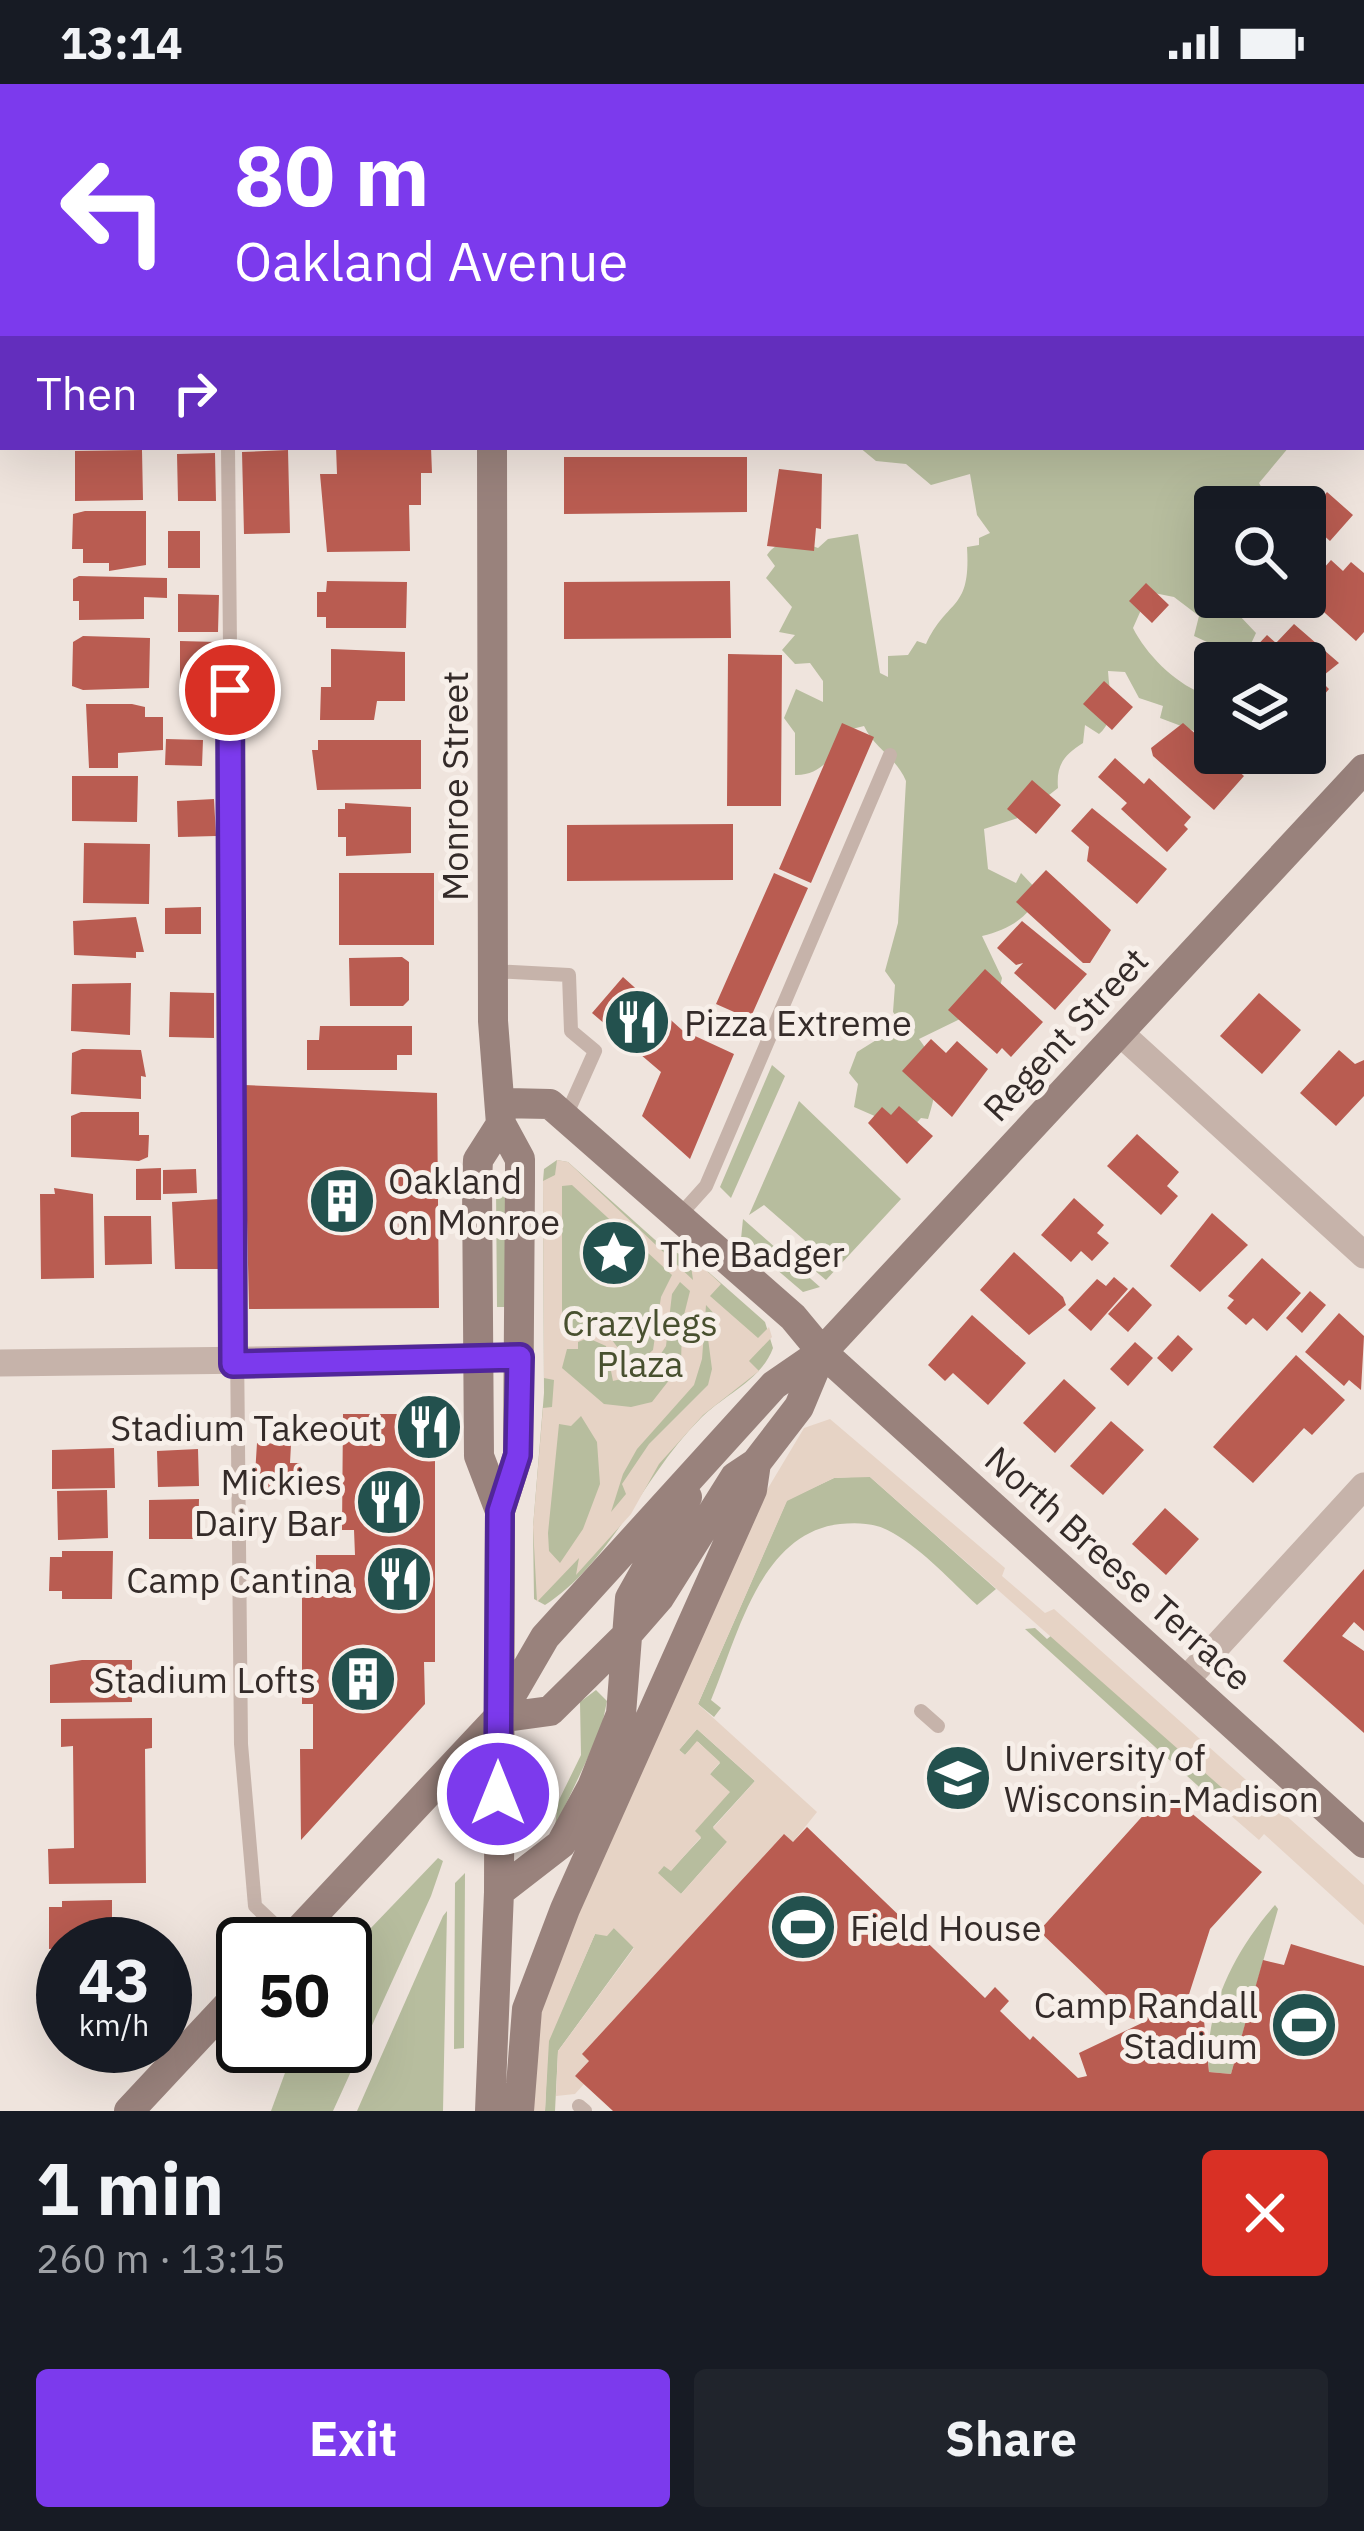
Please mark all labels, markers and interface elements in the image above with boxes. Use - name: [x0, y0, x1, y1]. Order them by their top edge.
- text: 13:14: [60, 13, 183, 71]
- text: 80 m: [234, 120, 430, 229]
- icon: left: [36, 132, 192, 288]
- text: Oakland Avenue: [234, 226, 628, 296]
- icon: right: [162, 360, 228, 426]
- text: Then: [36, 364, 138, 422]
- map controls: [1194, 486, 1326, 774]
- button: search: [1194, 486, 1326, 618]
- pin: [179, 639, 281, 741]
- button: layers: [1194, 642, 1326, 774]
- icon: arrive: [197, 657, 263, 723]
- street label: Monroe Street: [431, 671, 478, 901]
- street label: Regent Street: [972, 937, 1158, 1131]
- restaurant icon: Pizza Extreme: [602, 987, 672, 1057]
- place label: Pizza Extreme: [684, 999, 912, 1046]
- place label: Oakland on Monroe: [388, 1157, 560, 1245]
- building icon: Oakland on Monroe: [307, 1166, 377, 1236]
- place icon: The Badger: [579, 1218, 649, 1288]
- place label: The Badger: [660, 1230, 845, 1277]
- park label: Crazylegs Plaza: [562, 1299, 718, 1387]
- restaurant icon: Stadium Takeout: [394, 1392, 464, 1462]
- place label: Stadium Takeout: [110, 1404, 382, 1451]
- street label: North Breese Terrace: [976, 1436, 1262, 1700]
- place label: Mickies Dairy Bar: [194, 1458, 342, 1546]
- restaurant icon: Mickies Dairy Bar: [354, 1467, 424, 1537]
- restaurant icon: Camp Cantina: [364, 1544, 434, 1614]
- place label: Camp Cantina: [126, 1556, 352, 1603]
- building icon: Stadium Lofts: [328, 1644, 398, 1714]
- place label: Stadium Lofts: [94, 1656, 316, 1703]
- position arrow: [435, 1731, 561, 1857]
- place label: University of Wisconsin-Madison: [1004, 1734, 1319, 1822]
- school or university icon: University of Wisconsin-Madison: [923, 1743, 993, 1813]
- sports icon: Field House: [768, 1892, 838, 1962]
- place label: Field House: [850, 1904, 1041, 1951]
- speed limit sign: 50: [216, 1917, 372, 2073]
- text: 43: [78, 1940, 150, 2019]
- place label: Camp Randall Stadium: [1034, 1981, 1258, 2069]
- sports icon: Camp Randall Stadium: [1269, 1990, 1339, 2060]
- text: km/h: [79, 2005, 149, 2044]
- text: 1 min: [36, 2141, 224, 2235]
- button: close: [1202, 2150, 1328, 2276]
- text: 260 m · 13:15: [36, 2233, 286, 2284]
- button: Exit: [36, 2369, 670, 2507]
- button: Share: [694, 2369, 1328, 2507]

